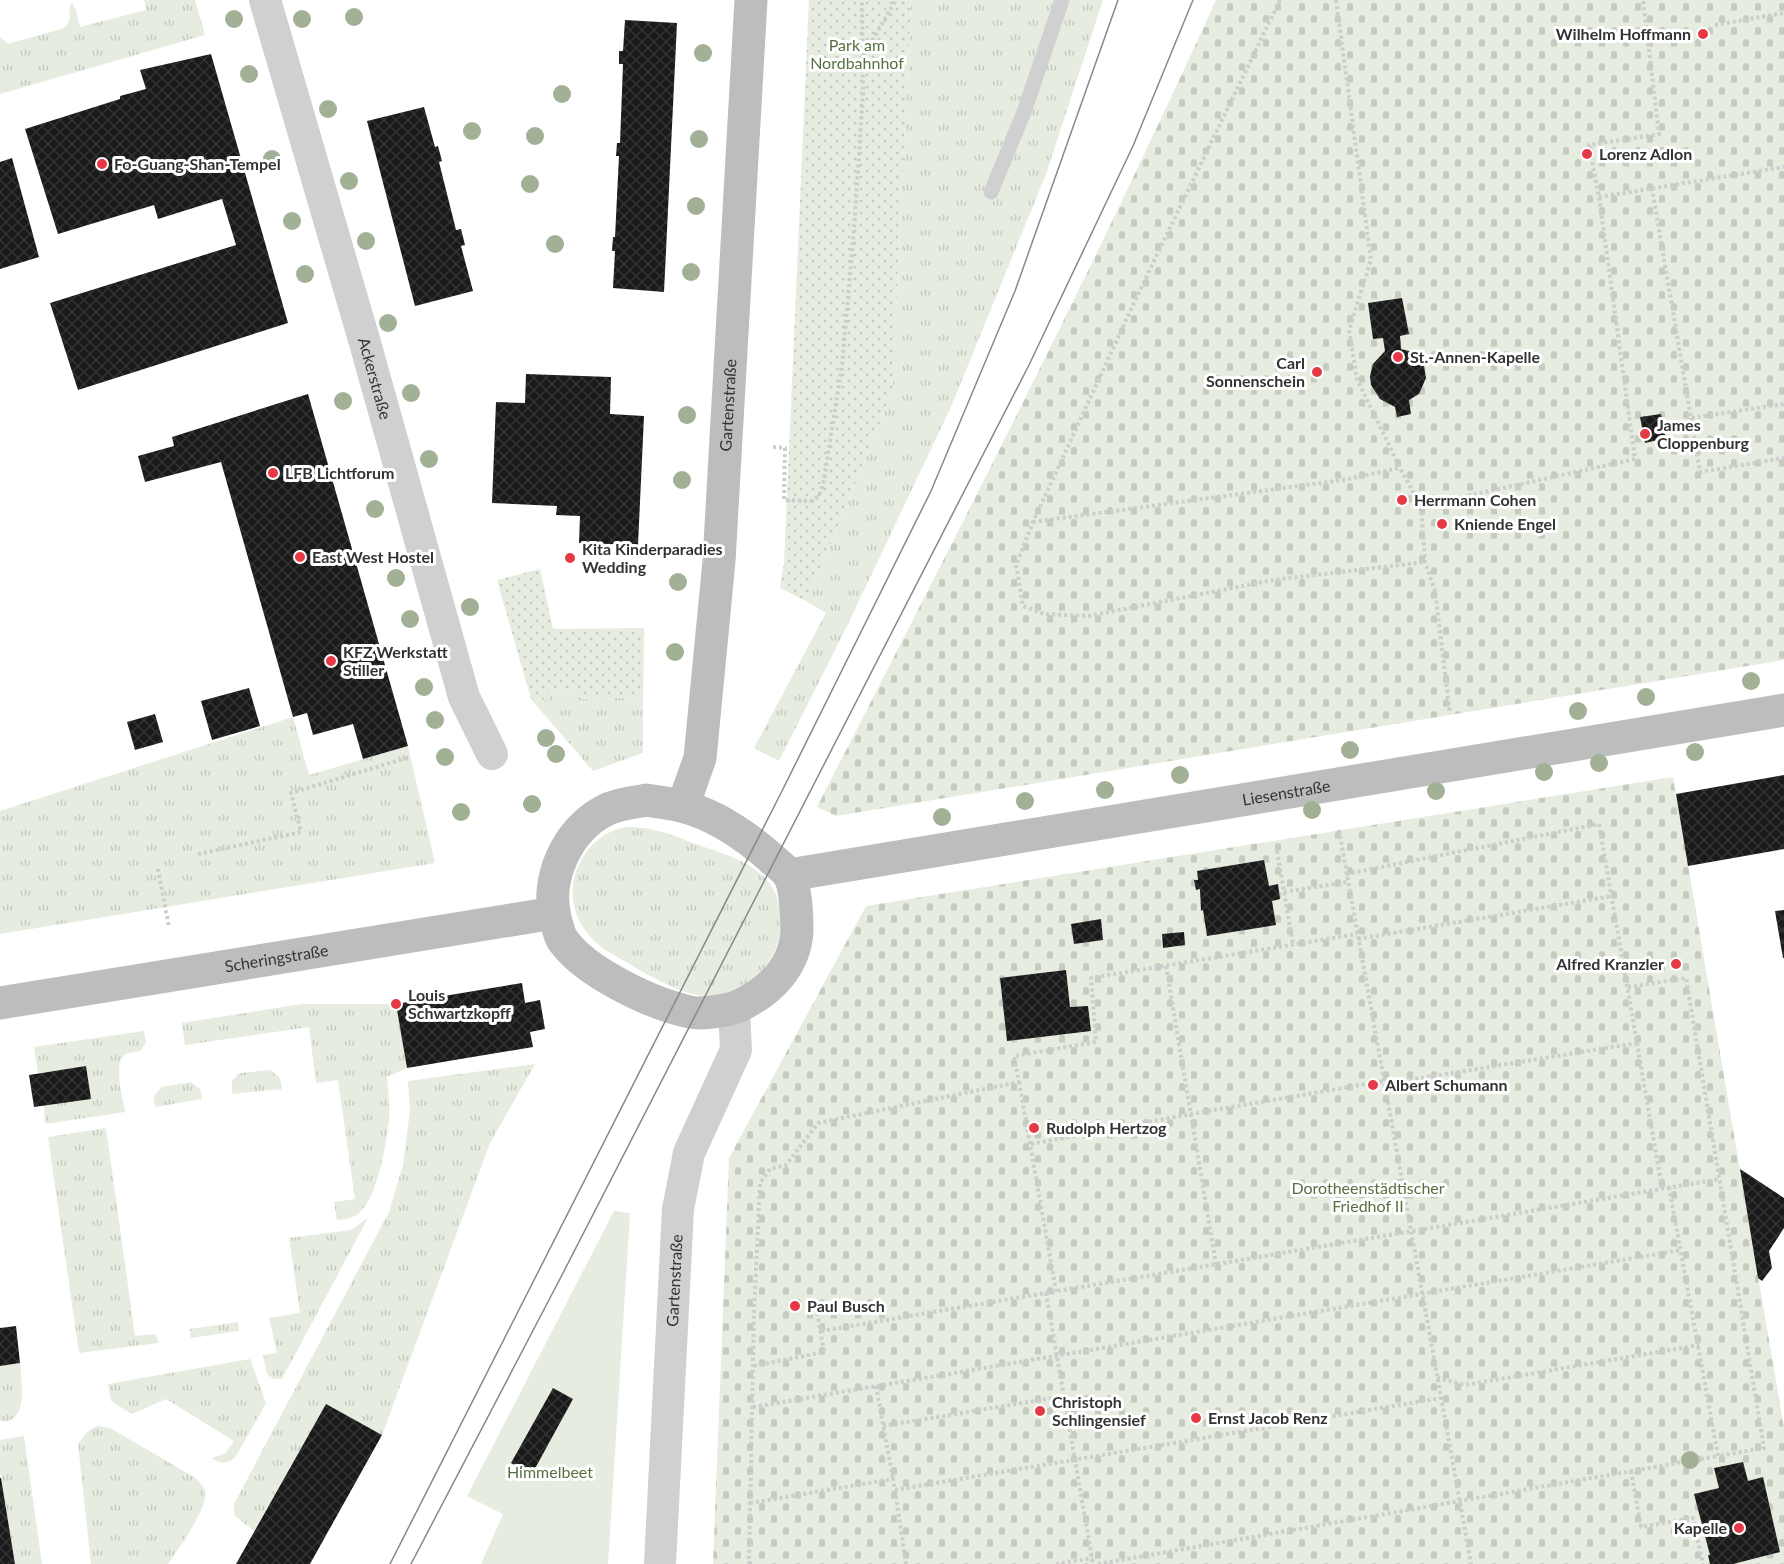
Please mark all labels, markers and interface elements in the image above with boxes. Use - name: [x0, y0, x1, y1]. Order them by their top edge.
- place label: Wilhelm Hoffmann: [1556, 24, 1691, 43]
- marker: Wilhelm Hoffmann: [1696, 27, 1710, 41]
- park label: Park am Nordbahnhof: [810, 35, 904, 72]
- place label: Lorenz Adlon: [1599, 144, 1692, 163]
- marker: Lorenz Adlon: [1580, 147, 1594, 161]
- place label: Fo-Guang-Shan-Tempel: [114, 154, 281, 173]
- marker: Fo-Guang-Shan-Tempel: [95, 157, 109, 171]
- street label: Ackerstraße: [355, 335, 396, 421]
- place label: St.-Annen-Kapelle: [1410, 347, 1540, 366]
- marker: St.-Annen-Kapelle: [1391, 350, 1405, 364]
- place label: Carl Sonnenschein: [1206, 353, 1305, 390]
- street label: Gartenstraße: [715, 358, 740, 452]
- marker: Carl Sonnenschein: [1310, 365, 1324, 379]
- place label: James Cloppenburg: [1657, 415, 1749, 452]
- marker: James Cloppenburg: [1638, 427, 1652, 441]
- place label: LFB Lichtforum: [285, 463, 394, 482]
- marker: LFB Lichtforum: [266, 466, 280, 480]
- place label: Herrmann Cohen: [1414, 490, 1536, 509]
- marker: Herrmann Cohen: [1395, 493, 1409, 507]
- place label: Kniende Engel: [1454, 514, 1556, 533]
- marker: Kniende Engel: [1435, 517, 1449, 531]
- place label: Kita Kinderparadies Wedding: [582, 539, 723, 576]
- place label: East West Hostel: [312, 547, 434, 566]
- marker: East West Hostel: [293, 550, 307, 564]
- marker: Kita Kinderparadies Wedding: [563, 551, 577, 565]
- place label: KFZ Werkstatt Stiller: [343, 642, 448, 679]
- marker: KFZ Werkstatt Stiller: [324, 654, 338, 668]
- street label: Liesenstraße: [1241, 775, 1332, 809]
- street label: Scheringstraße: [223, 940, 329, 975]
- place label: Alfred Kranzler: [1555, 954, 1664, 973]
- marker: Alfred Kranzler: [1669, 957, 1683, 971]
- place label: Louis Schwartzkopff: [408, 985, 511, 1022]
- marker: Louis Schwartzkopff: [389, 997, 403, 1011]
- place label: Albert Schumann: [1384, 1075, 1508, 1094]
- marker: Albert Schumann: [1366, 1078, 1380, 1092]
- place label: Rudolph Hertzog: [1046, 1118, 1167, 1137]
- marker: Rudolph Hertzog: [1027, 1121, 1041, 1135]
- park label: Dorotheenstädtischer Friedhof II: [1291, 1178, 1445, 1215]
- street label: Gartenstraße: [662, 1234, 686, 1327]
- place label: Paul Busch: [807, 1296, 885, 1315]
- marker: Paul Busch: [788, 1299, 802, 1313]
- place label: Christoph Schlingensief: [1052, 1392, 1146, 1429]
- marker: Christoph Schlingensief: [1033, 1404, 1047, 1418]
- place label: Ernst Jacob Renz: [1208, 1408, 1328, 1427]
- marker: Ernst Jacob Renz: [1189, 1411, 1203, 1425]
- park label: Himmelbeet: [507, 1462, 593, 1481]
- place label: Kapelle: [1674, 1518, 1727, 1537]
- marker: Kapelle: [1732, 1521, 1746, 1535]

